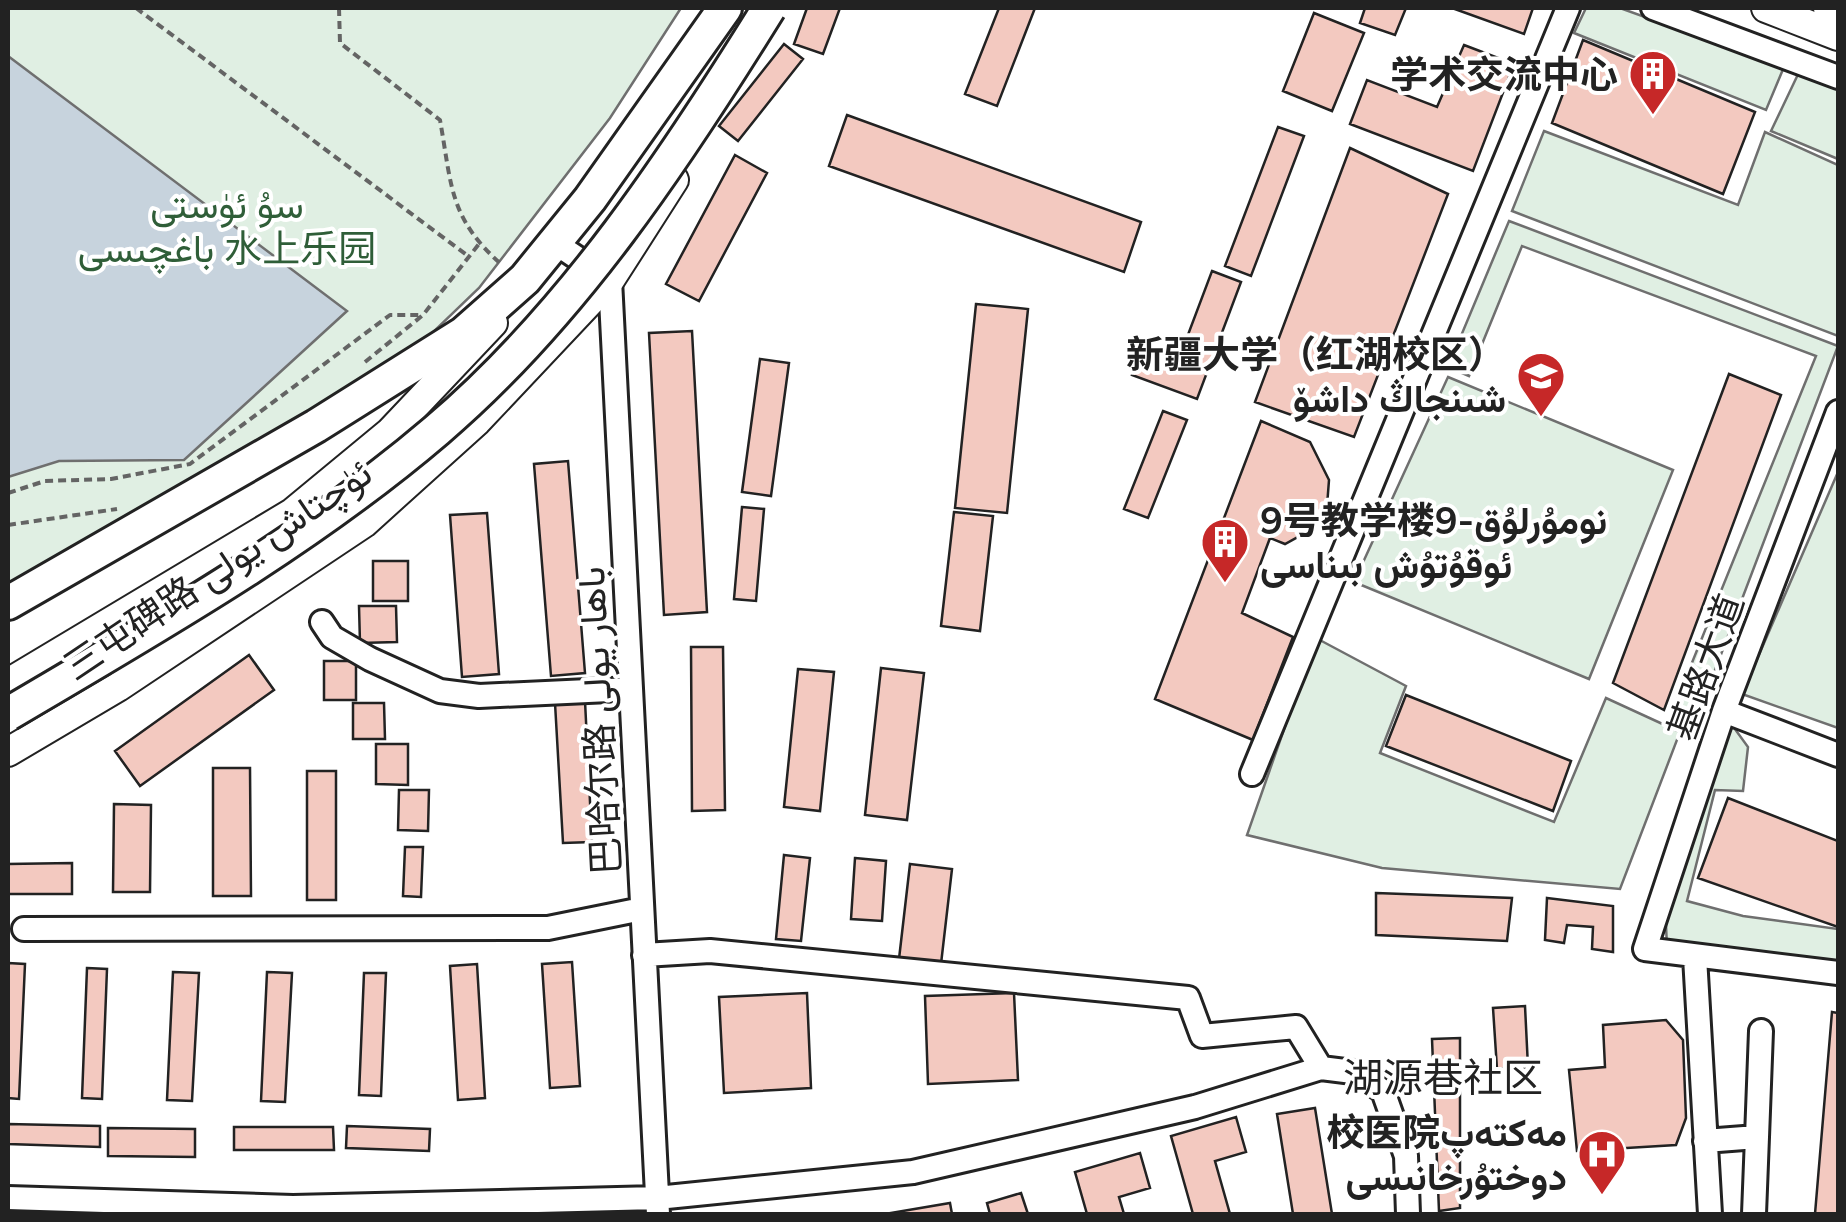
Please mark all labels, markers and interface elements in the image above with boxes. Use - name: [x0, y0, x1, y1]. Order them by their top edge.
- building icon: 学术交流中心: [1627, 48, 1679, 116]
- place label: 学术交流中心: [1390, 50, 1618, 98]
- park label: سۇ ئۈستى باغچىسى 水上乐园: [78, 180, 376, 275]
- place label: 新疆大学（红湖校区） شىنجاڭ داشۆ: [1126, 330, 1506, 423]
- school or university icon: 新疆大学（红湖校区） شىنجاڭ داشۆ: [1515, 350, 1567, 418]
- street label: 三屯碑路 ئۈچتاش يولى: [54, 448, 382, 692]
- place label: 9号教学楼9-نومۇرلۇق ئوقۇتۇش بىناسى: [1260, 496, 1607, 589]
- building icon: 9号教学楼9-نومۇرلۇق ئوقۇتۇش بىناسى: [1199, 516, 1251, 584]
- street label: 巴哈尔路 باھار يولى: [566, 566, 630, 876]
- street label: 基路大道: [1656, 587, 1754, 747]
- district label: 湖源巷社区: [1343, 1052, 1543, 1102]
- place label: 校医院مەكتەپ دوختۇرخانىسى: [1326, 1108, 1567, 1201]
- hospital icon: 校医院مەكتەپ دوختۇرخانىسى: [1576, 1128, 1628, 1196]

